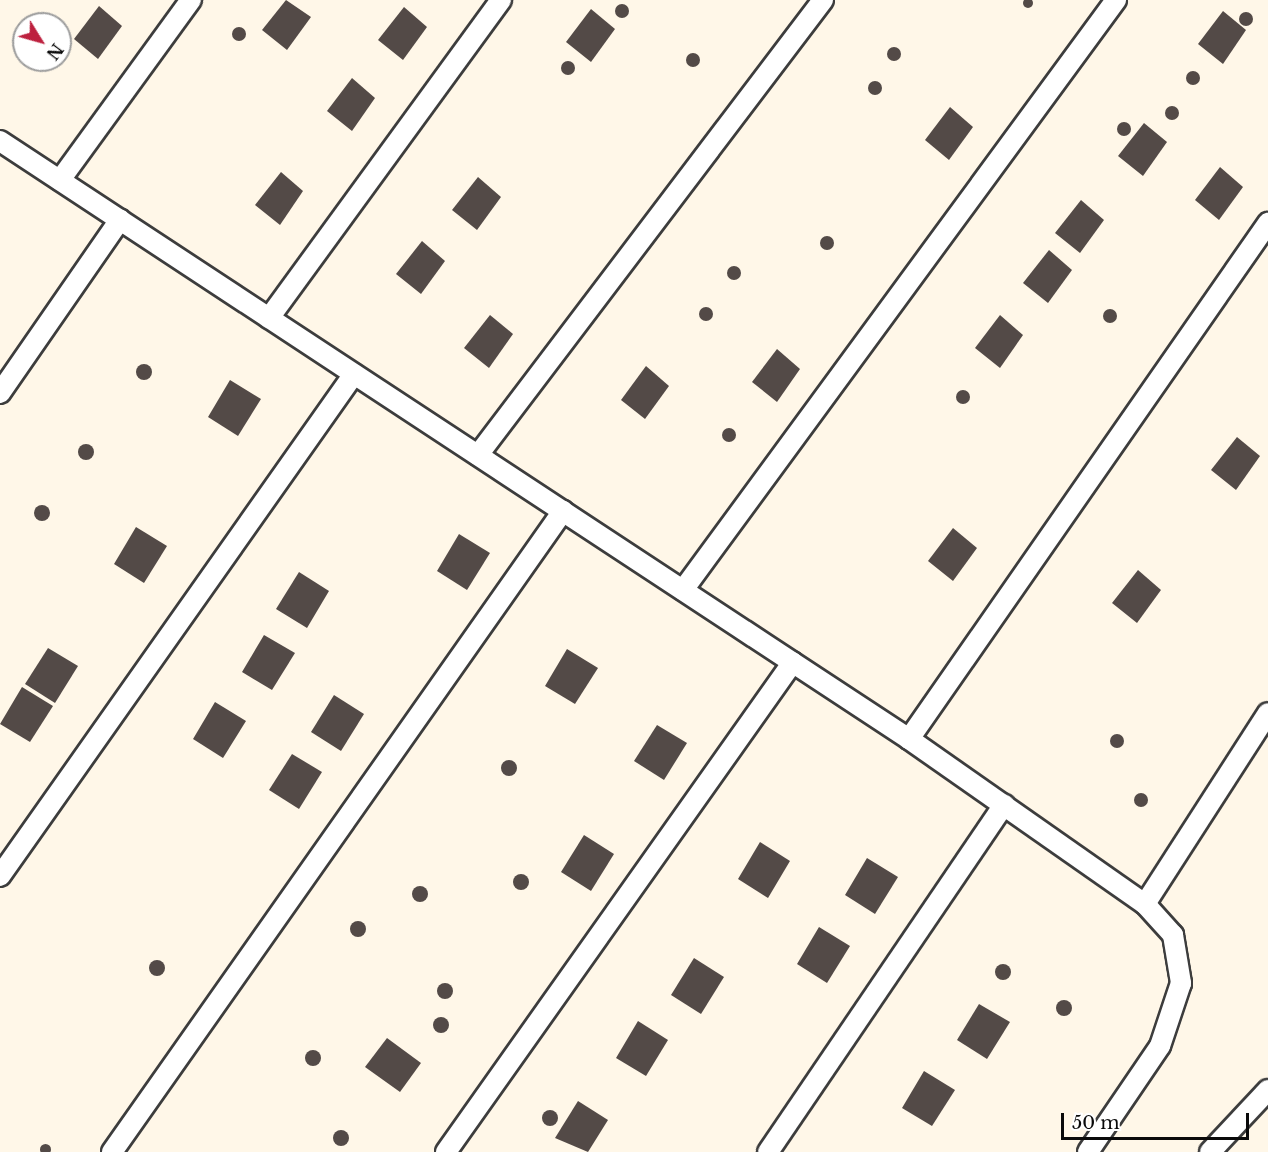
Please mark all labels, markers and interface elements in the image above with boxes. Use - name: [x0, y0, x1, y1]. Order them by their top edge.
- north arrow: [12, 12, 72, 72]
- text: N: [42, 40, 67, 64]
- scale bar: [1064, 1101, 1252, 1139]
- text: 50 m: [1072, 1112, 1120, 1134]

